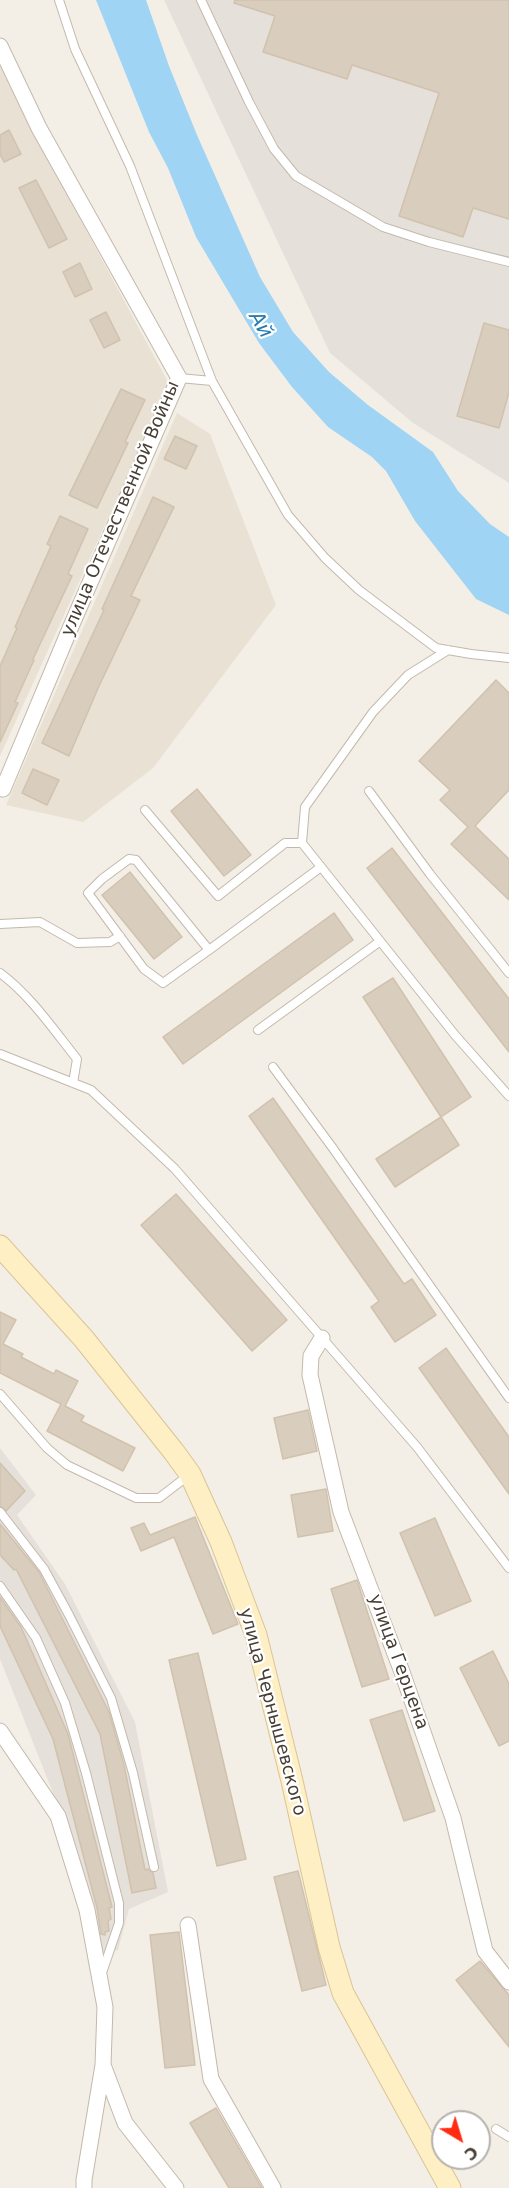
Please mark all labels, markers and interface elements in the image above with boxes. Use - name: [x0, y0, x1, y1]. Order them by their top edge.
- water label: Ай: [243, 307, 277, 343]
- street label: улица Отечественной Войны: [57, 378, 185, 640]
- street label: улица Герцена: [363, 1591, 433, 1733]
- street label: улица Чернышевского: [234, 1606, 310, 1818]
- north arrow: [431, 2110, 491, 2170]
- text: С: [461, 2142, 482, 2164]

